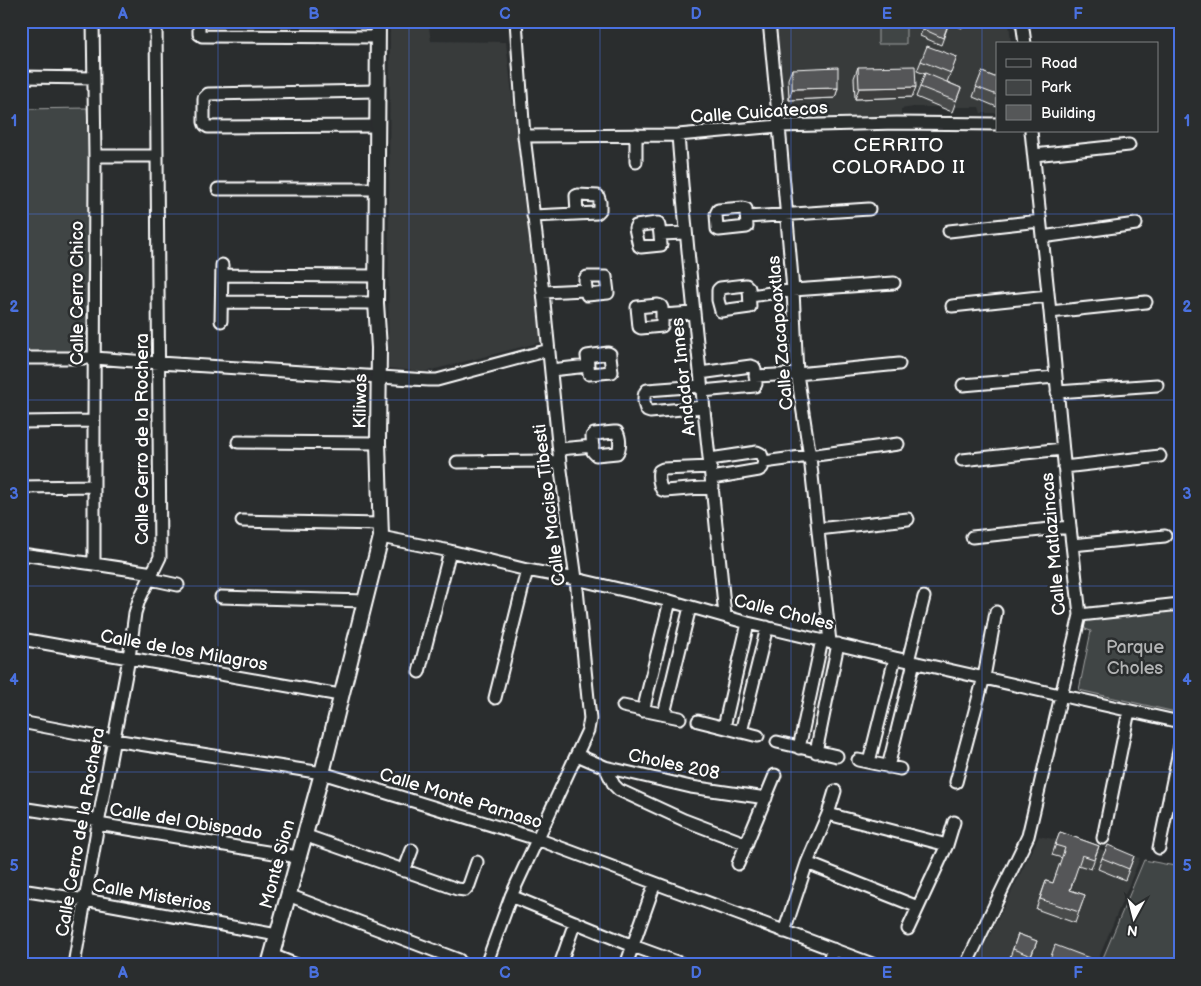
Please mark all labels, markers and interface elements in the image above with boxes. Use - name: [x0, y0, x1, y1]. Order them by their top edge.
- text: A: [117, 5, 128, 24]
- text: B: [308, 5, 320, 24]
- text: C: [499, 5, 511, 24]
- text: D: [690, 5, 702, 24]
- text: E: [882, 5, 892, 24]
- text: F: [1073, 5, 1083, 24]
- legend: [996, 42, 1158, 132]
- text: Road: [1041, 54, 1077, 73]
- text: Park: [1041, 78, 1072, 97]
- street label: Calle Cuicatecos: [690, 97, 828, 128]
- text: Building: [1041, 104, 1096, 123]
- text: 1: [11, 112, 17, 131]
- text: 1: [1184, 112, 1190, 131]
- district label: CERRITO COLORADO II: [832, 134, 966, 179]
- street label: Calle Cerro Chico: [67, 221, 88, 365]
- street label: Calle Zacapoaxtlas: [763, 255, 798, 411]
- text: 2: [9, 298, 19, 317]
- text: 2: [1182, 298, 1192, 317]
- street label: Andador Innes: [667, 317, 700, 437]
- street label: Calle Cerro de la Rochera: [132, 333, 153, 545]
- street label: Kiliwas: [350, 373, 371, 429]
- street label: Calle Maciso Tibesti: [529, 423, 570, 587]
- street label: Calle Matlazincas: [1037, 472, 1070, 616]
- text: 3: [9, 485, 19, 504]
- text: 3: [1182, 485, 1192, 504]
- street label: Calle Choles: [731, 590, 836, 635]
- street label: Calle de los Milagros: [99, 625, 269, 676]
- park label: Parque Choles: [1106, 637, 1164, 679]
- text: 4: [9, 671, 19, 690]
- text: 4: [1182, 671, 1192, 690]
- street label: Calle Cerro de la Rochera: [52, 726, 109, 938]
- street label: Choles 208: [626, 745, 722, 784]
- street label: Calle Monte Parnaso: [377, 764, 545, 833]
- street label: Calle del Obispado: [108, 799, 264, 844]
- street label: Monte Sion: [255, 817, 299, 911]
- text: 5: [9, 857, 19, 876]
- text: 5: [1182, 857, 1192, 876]
- street label: Calle Misterios: [91, 875, 213, 916]
- north arrow: [1108, 894, 1158, 944]
- text: N: [1126, 921, 1139, 939]
- text: A: [117, 964, 128, 983]
- text: B: [308, 964, 320, 983]
- text: C: [499, 964, 511, 983]
- text: D: [690, 964, 702, 983]
- text: E: [882, 964, 892, 983]
- text: F: [1073, 964, 1083, 983]

